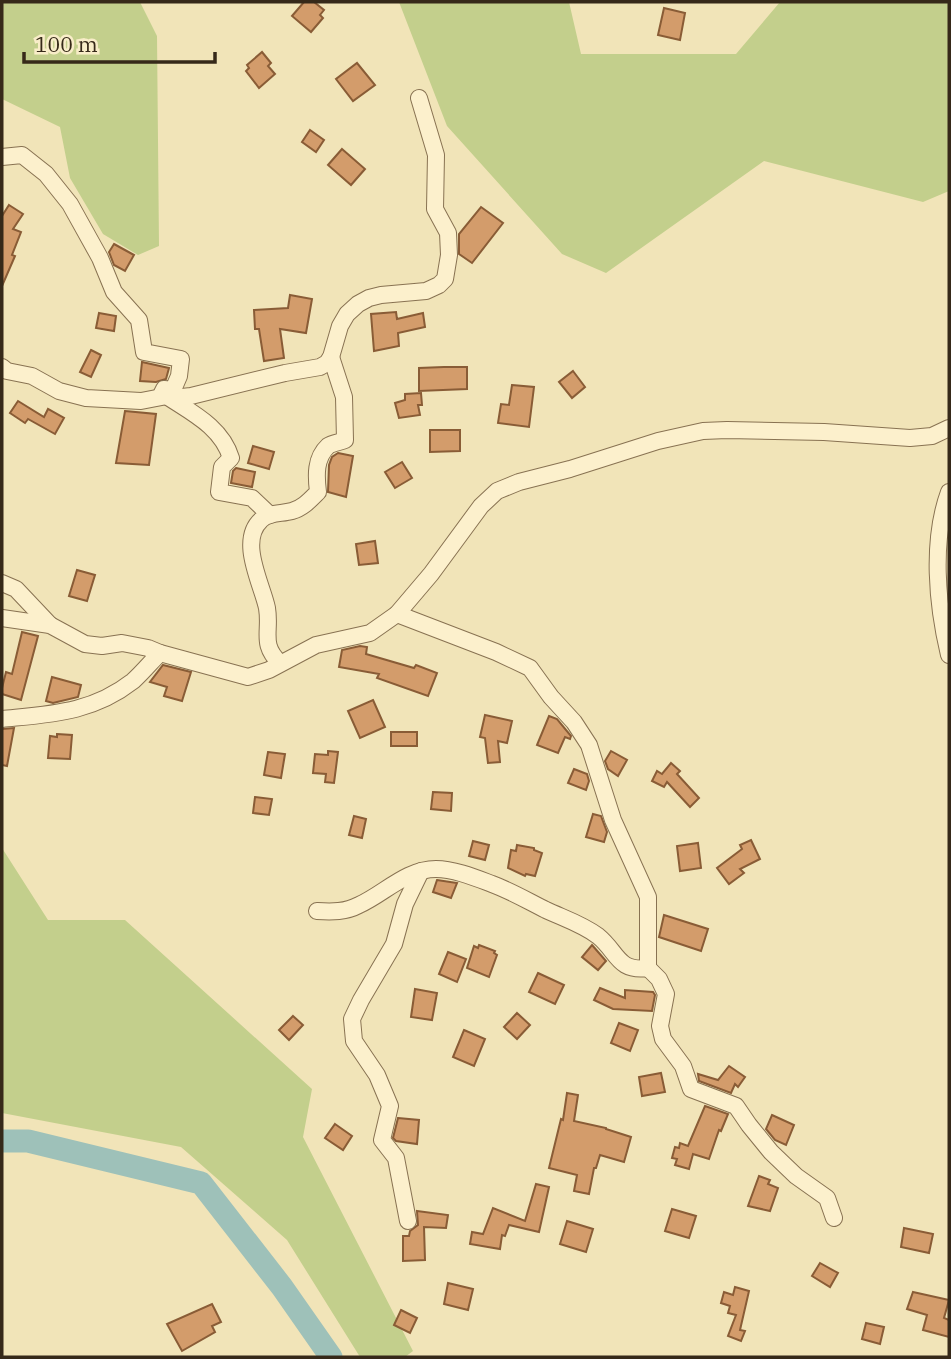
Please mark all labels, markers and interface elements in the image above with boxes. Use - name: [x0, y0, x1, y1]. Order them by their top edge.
- scale bar: [24, 21, 215, 65]
- text: 100 m: [35, 30, 98, 58]

